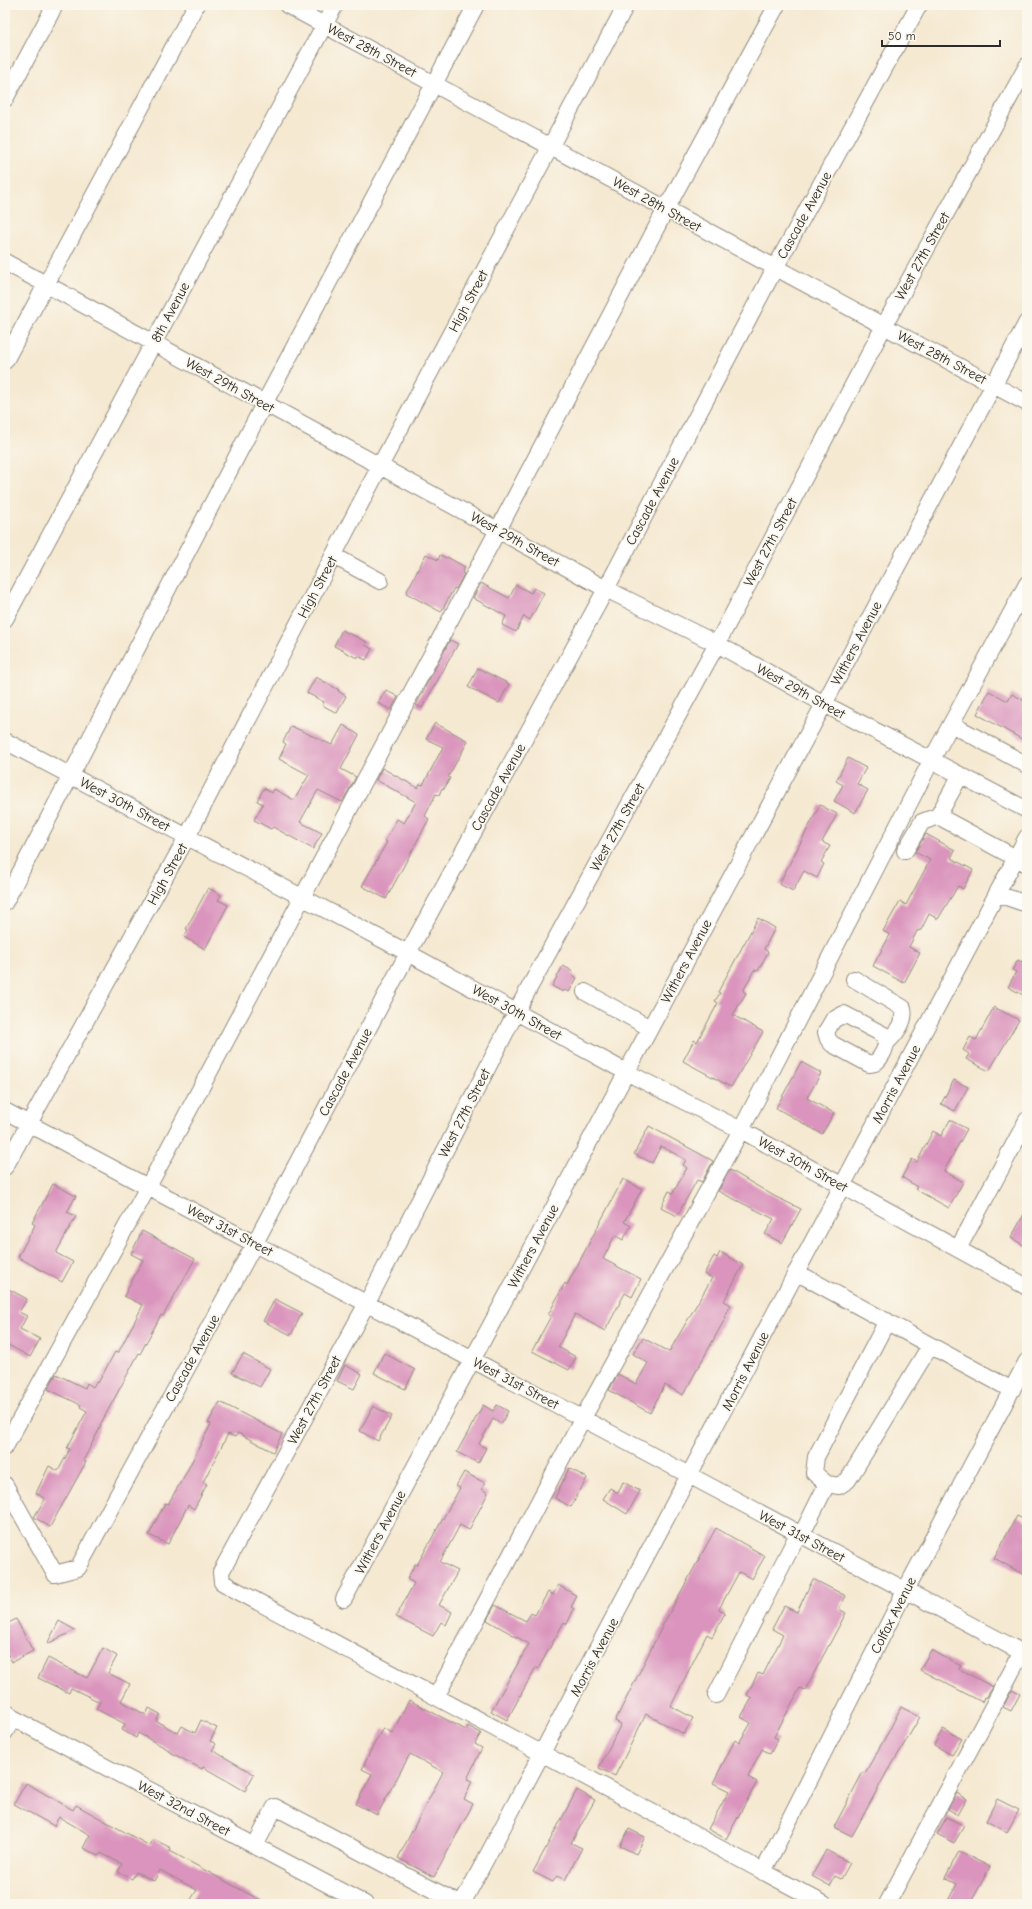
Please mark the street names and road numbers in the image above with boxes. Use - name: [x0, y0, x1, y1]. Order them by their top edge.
- street label: West 28th Street: [324, 20, 420, 82]
- street label: Cascade Avenue: [773, 169, 835, 262]
- street label: West 28th Street: [610, 173, 705, 236]
- street label: West 27th Street: [891, 208, 954, 303]
- street label: High Street: [445, 266, 492, 335]
- street label: 8th Avenue: [147, 279, 193, 345]
- street label: West 28th Street: [894, 327, 990, 389]
- street label: West 29th Street: [182, 354, 278, 417]
- street label: Cascade Avenue: [622, 454, 683, 548]
- street label: West 27th Street: [740, 494, 801, 589]
- street label: West 29th Street: [467, 508, 563, 571]
- street label: High Street: [294, 552, 341, 621]
- street label: Withers Avenue: [827, 598, 886, 688]
- street label: West 29th Street: [753, 660, 849, 723]
- street label: Cascade Avenue: [467, 741, 529, 834]
- street label: West 30th Street: [77, 774, 174, 836]
- street label: West 27th Street: [586, 779, 649, 874]
- street label: High Street: [144, 840, 192, 908]
- street label: Withers Avenue: [657, 916, 716, 1006]
- street label: West 30th Street: [469, 981, 565, 1044]
- street label: Cascade Avenue: [315, 1025, 376, 1119]
- street label: Morris Avenue: [869, 1042, 924, 1126]
- street label: West 27th Street: [435, 1065, 495, 1161]
- street label: West 30th Street: [755, 1133, 851, 1196]
- street label: West 31st Street: [184, 1201, 277, 1261]
- street label: Withers Avenue: [504, 1201, 563, 1291]
- street label: Cascade Avenue: [161, 1312, 223, 1405]
- street label: Morris Avenue: [718, 1329, 773, 1414]
- street label: West 27th Street: [284, 1352, 345, 1447]
- street label: West 31st Street: [470, 1354, 563, 1414]
- street label: Withers Avenue: [351, 1487, 410, 1577]
- street label: West 31st Street: [756, 1507, 849, 1567]
- street label: Colfax Avenue: [867, 1574, 920, 1656]
- street label: Morris Avenue: [567, 1615, 622, 1699]
- street label: West 32nd Street: [135, 1777, 234, 1840]

